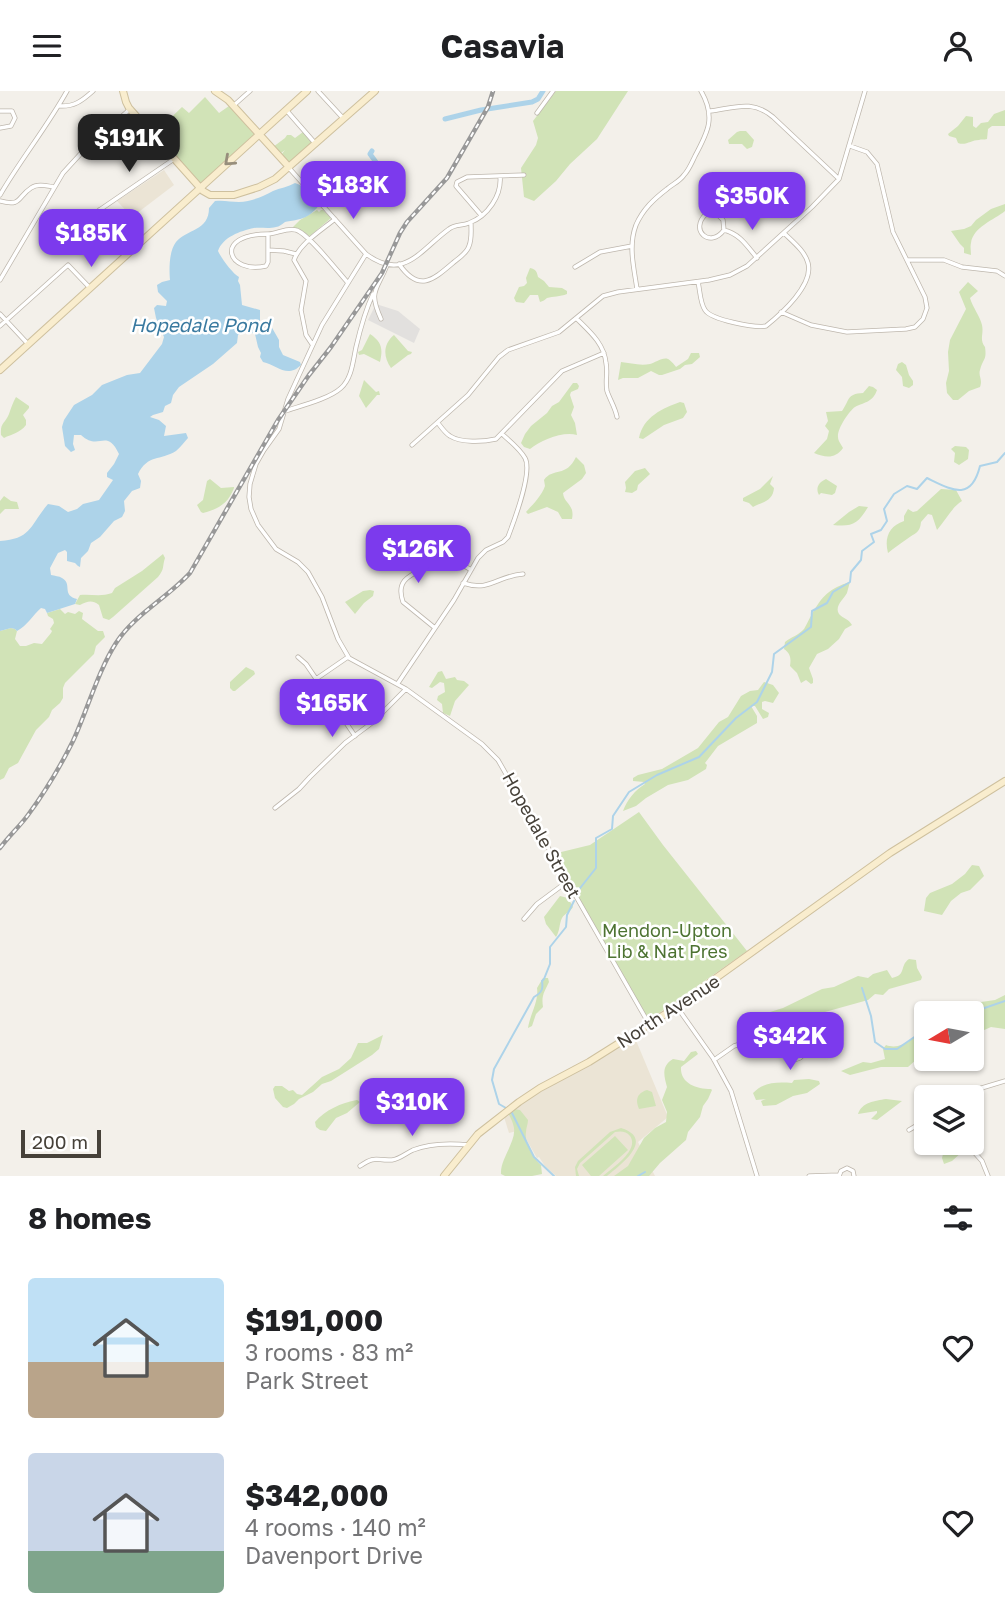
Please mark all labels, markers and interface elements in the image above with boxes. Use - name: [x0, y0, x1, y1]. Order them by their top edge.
- icon: menu: [28, 27, 66, 65]
- text: Casavia: [441, 27, 564, 65]
- icon: person: [939, 27, 977, 65]
- pin: $191K: [80, 115, 178, 174]
- text: $191K: [94, 123, 164, 151]
- one-way arrow: [225, 153, 238, 165]
- pin: $183K: [304, 162, 402, 221]
- text: $183K: [317, 170, 389, 198]
- pin: $350K: [703, 173, 801, 232]
- text: $350K: [714, 181, 790, 209]
- pin: $185K: [42, 209, 140, 269]
- text: $185K: [55, 218, 127, 246]
- water label: Hopedale Pond: [130, 313, 272, 336]
- pin: $126K: [369, 525, 467, 585]
- text: $126K: [382, 534, 454, 562]
- pin: $165K: [283, 679, 381, 739]
- text: $165K: [296, 688, 368, 716]
- street label: Hopedale Street: [498, 768, 586, 902]
- park label: Mendon-Upton Lib & Nat Pres: [602, 919, 732, 962]
- street label: North Avenue: [612, 970, 724, 1052]
- north arrow: [914, 1001, 984, 1071]
- map controls: [914, 1001, 984, 1155]
- pin: $342K: [741, 1013, 839, 1072]
- text: $342K: [753, 1021, 827, 1049]
- pin: $310K: [363, 1079, 461, 1138]
- button: layers: [914, 1085, 984, 1155]
- text: $310K: [376, 1087, 448, 1115]
- scale bar: [21, 1127, 102, 1159]
- text: 200 m: [32, 1130, 88, 1153]
- icon: filters: [939, 1199, 977, 1237]
- text: 8 homes: [28, 1200, 152, 1236]
- text: $191,000: [245, 1302, 383, 1338]
- icon: home: [84, 1306, 168, 1390]
- icon: heart: [939, 1329, 977, 1367]
- text: 3 rooms · 83 m²: [245, 1338, 413, 1366]
- text: Park Street: [245, 1366, 369, 1394]
- text: $342,000: [245, 1477, 389, 1513]
- icon: home: [84, 1481, 168, 1565]
- icon: heart: [939, 1504, 977, 1542]
- text: 4 rooms · 140 m²: [245, 1513, 426, 1541]
- text: Davenport Drive: [245, 1541, 423, 1569]

